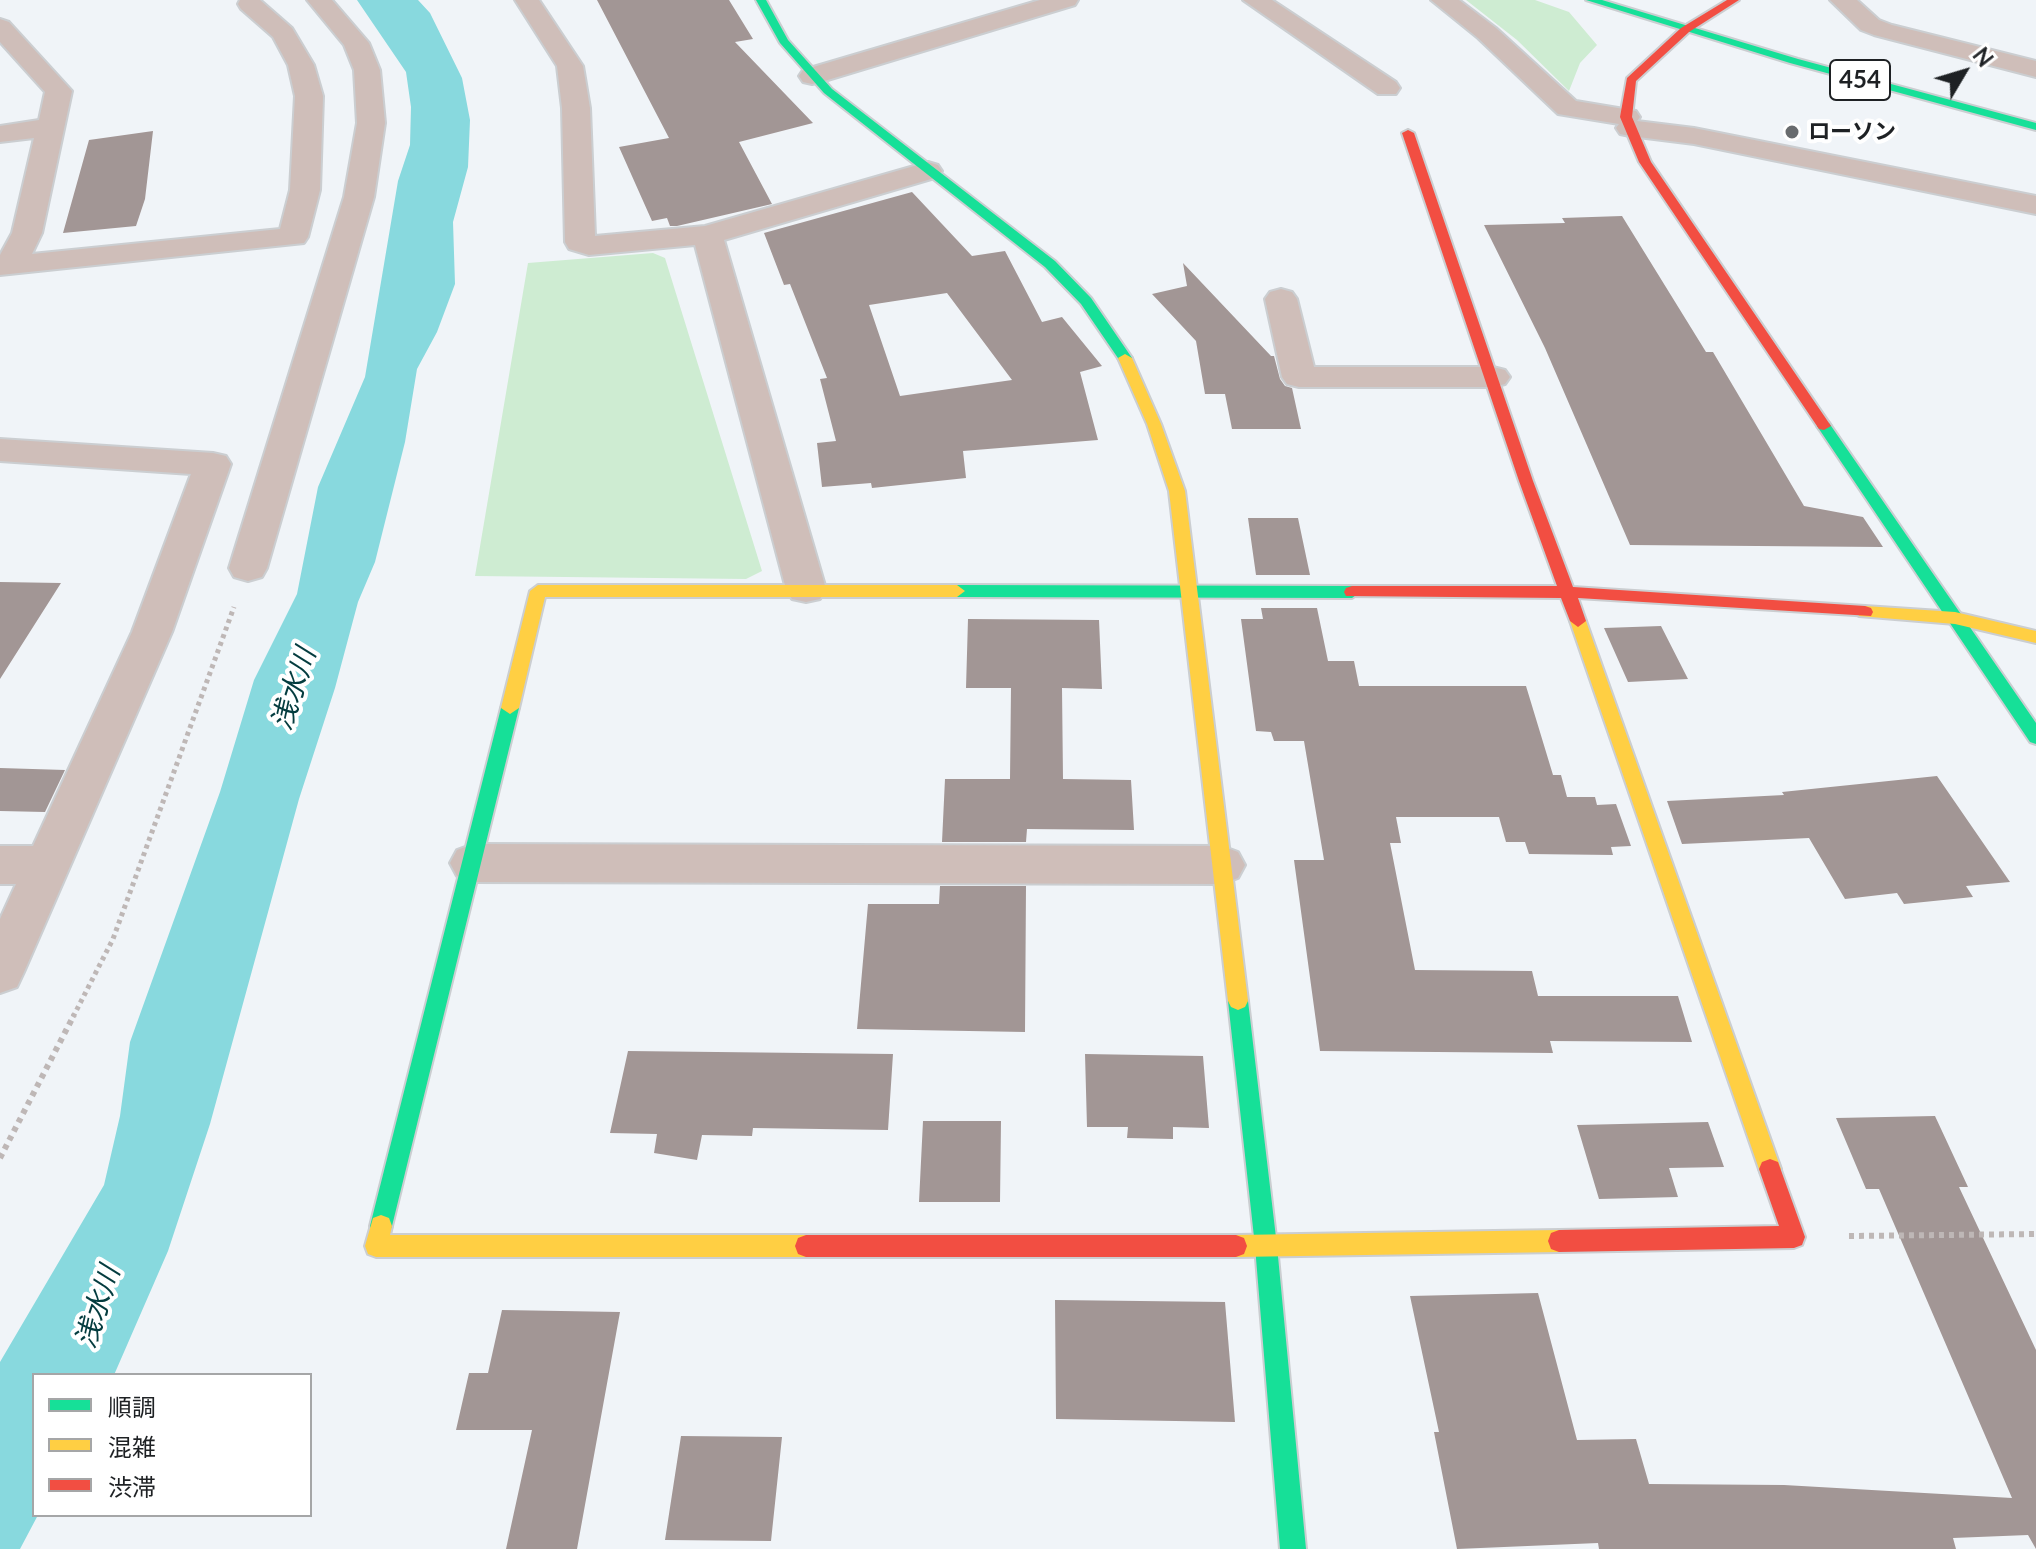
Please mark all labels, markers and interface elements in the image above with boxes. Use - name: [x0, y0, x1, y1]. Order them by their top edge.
- north arrow: [1924, 32, 2004, 112]
- text: N: [1967, 42, 1999, 72]
- road number: 454: [1830, 60, 1890, 100]
- place label: ローソン: [1808, 119, 1896, 145]
- marker: ローソン: [1783, 123, 1801, 141]
- water label: 浅水川: [265, 644, 323, 734]
- water label: 浅水川: [69, 1262, 127, 1352]
- legend: [32, 1373, 312, 1517]
- text: 順調: [108, 1392, 156, 1421]
- text: 混雑: [108, 1432, 156, 1461]
- text: 渋滞: [108, 1472, 156, 1501]

